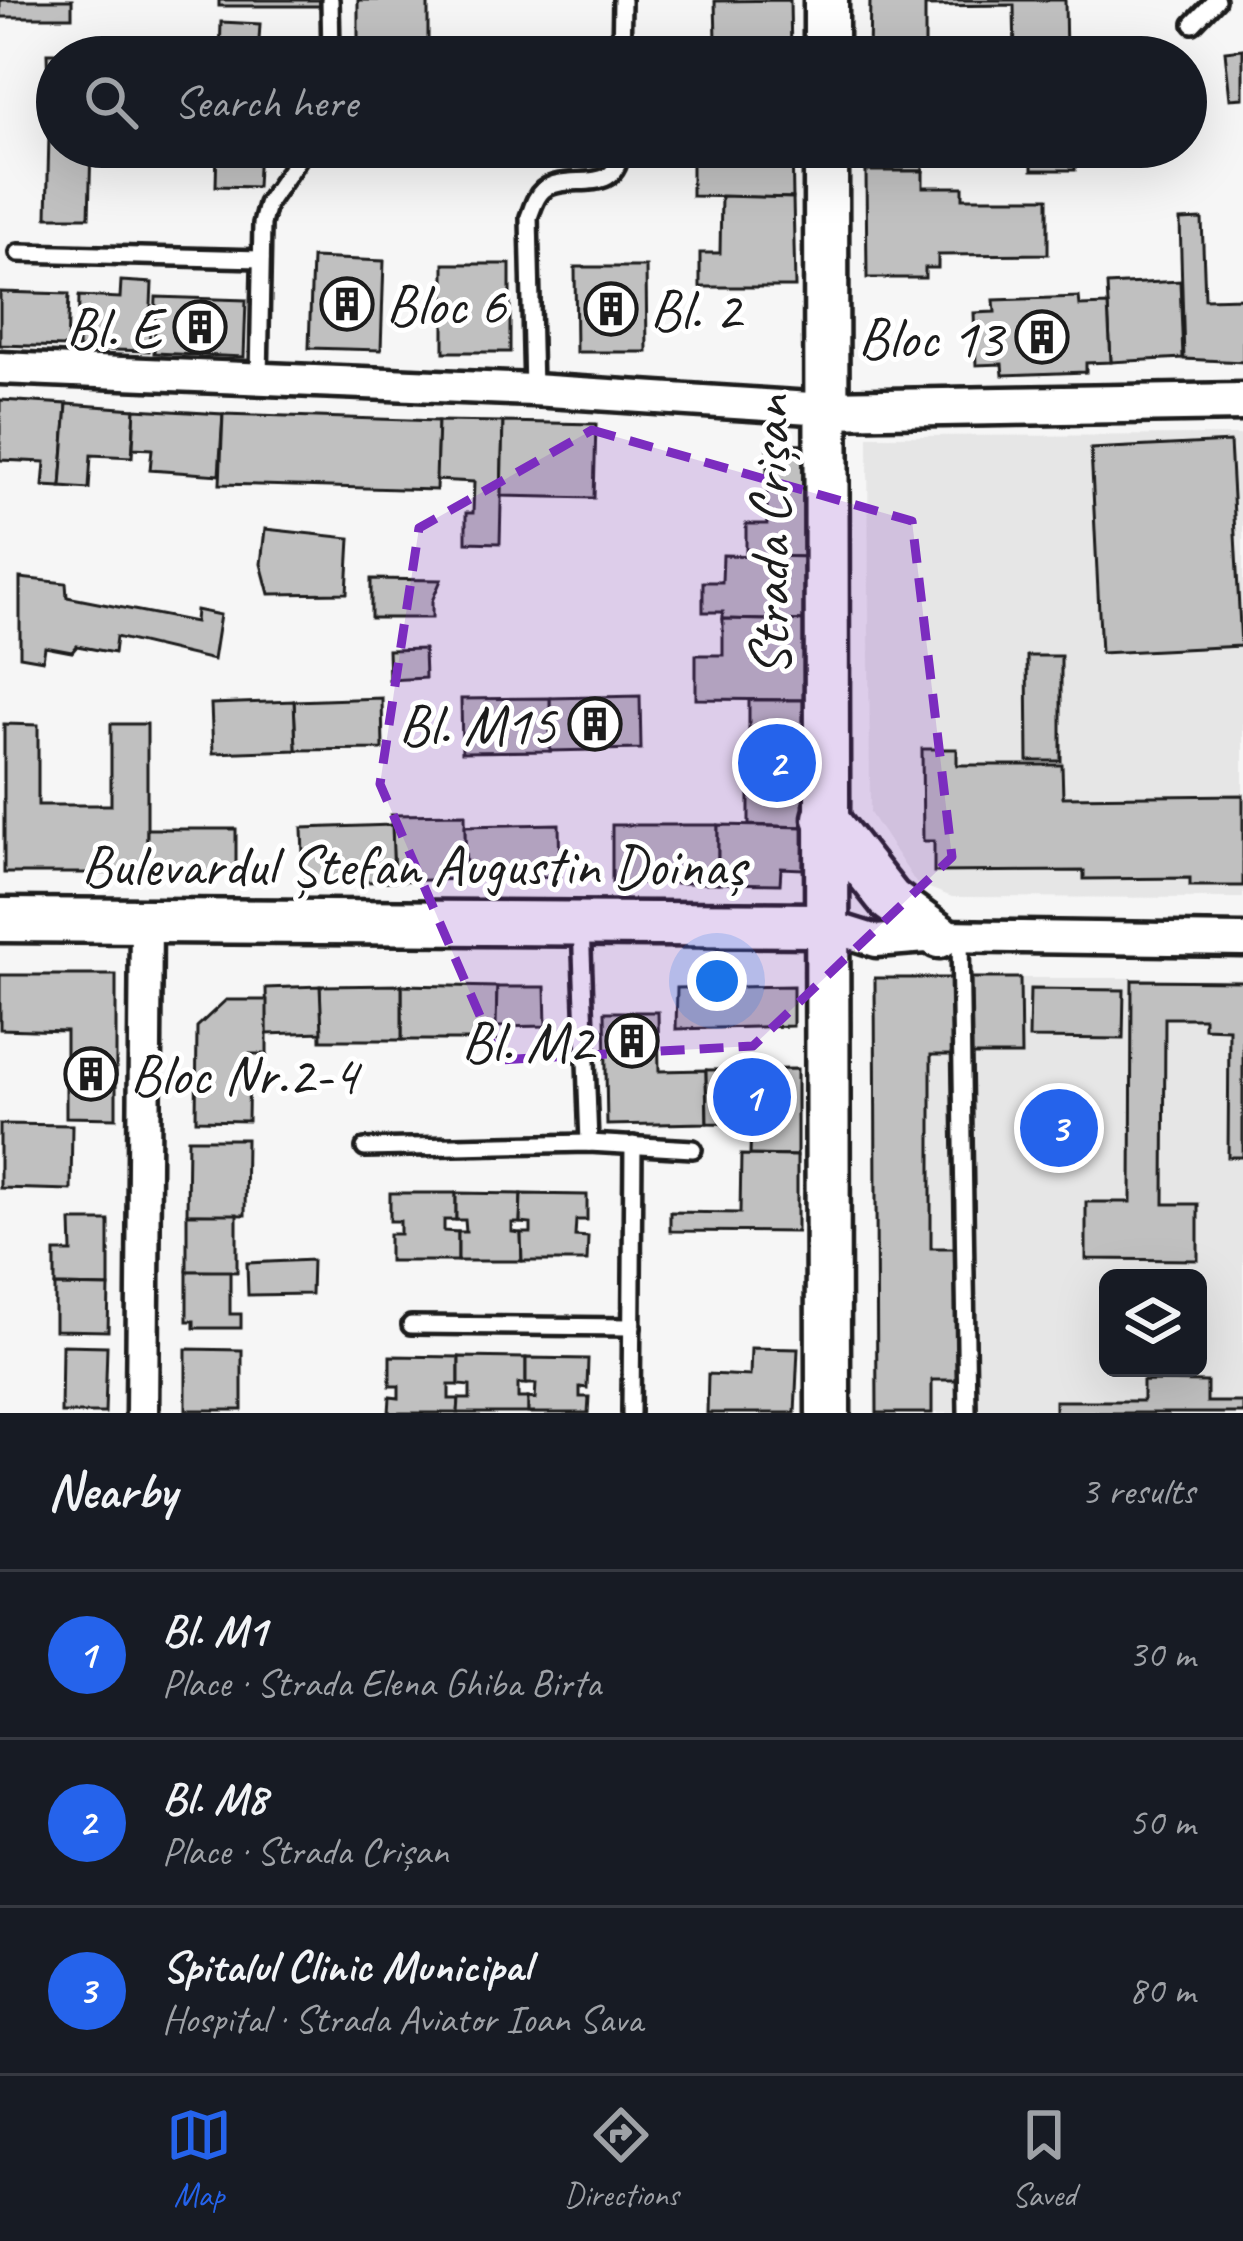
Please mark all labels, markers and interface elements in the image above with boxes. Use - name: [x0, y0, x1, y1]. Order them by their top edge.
- search box: [36, 36, 1207, 168]
- icon: search: [78, 69, 144, 135]
- text: Search here: [174, 74, 357, 131]
- place label: Bloc 6: [386, 269, 508, 341]
- place label: Bl. 2: [650, 274, 745, 346]
- building icon: Bloc 6: [319, 276, 375, 332]
- building icon: Bl. 2: [583, 281, 639, 337]
- place label: Bl. E: [66, 292, 168, 364]
- building icon: Bl. E: [172, 299, 228, 355]
- place label: Bloc 13: [858, 302, 1006, 374]
- building icon: Bloc 13: [1014, 309, 1070, 365]
- street label: Strada Crișan: [734, 394, 806, 676]
- place label: Bl. M15: [399, 689, 558, 761]
- building icon: Bl. M15: [567, 696, 623, 752]
- pin: 2: [738, 718, 816, 808]
- street label: Bulevardul Ștefan Augustin Doinaș: [81, 830, 750, 902]
- your location: [687, 951, 747, 1011]
- place label: Bl. M2: [461, 1006, 597, 1078]
- building icon: Bl. M2: [604, 1013, 660, 1069]
- place label: Bloc Nr.2-4: [130, 1039, 363, 1111]
- building icon: Bloc Nr.2-4: [63, 1046, 119, 1102]
- pin: 1: [713, 1052, 791, 1142]
- pin: 3: [1020, 1083, 1098, 1173]
- map controls: [1099, 1269, 1207, 1377]
- button: layers: [1099, 1269, 1207, 1377]
- text: Nearby: [48, 1459, 176, 1523]
- text: 3 results: [1081, 1467, 1195, 1516]
- text: Bl. M1: [162, 1602, 267, 1659]
- text: 1: [78, 1630, 96, 1679]
- text: 30 m: [1129, 1630, 1195, 1679]
- text: Place · Strada Elena Ghiba Birta: [162, 1659, 601, 1708]
- text: Bl. M8: [162, 1770, 267, 1827]
- text: 2: [78, 1798, 96, 1847]
- text: 50 m: [1129, 1798, 1195, 1847]
- text: Place · Strada Crișan: [162, 1827, 448, 1876]
- text: Spitalul Clinic Municipal: [162, 1938, 531, 1995]
- text: 3: [78, 1966, 96, 2015]
- text: 80 m: [1129, 1966, 1195, 2015]
- text: Hospital · Strada Aviator Ioan Sava: [162, 1995, 643, 2044]
- tab: Map: [166, 2102, 232, 2216]
- tab: Directions: [564, 2102, 679, 2216]
- tab: Saved: [1011, 2102, 1077, 2216]

